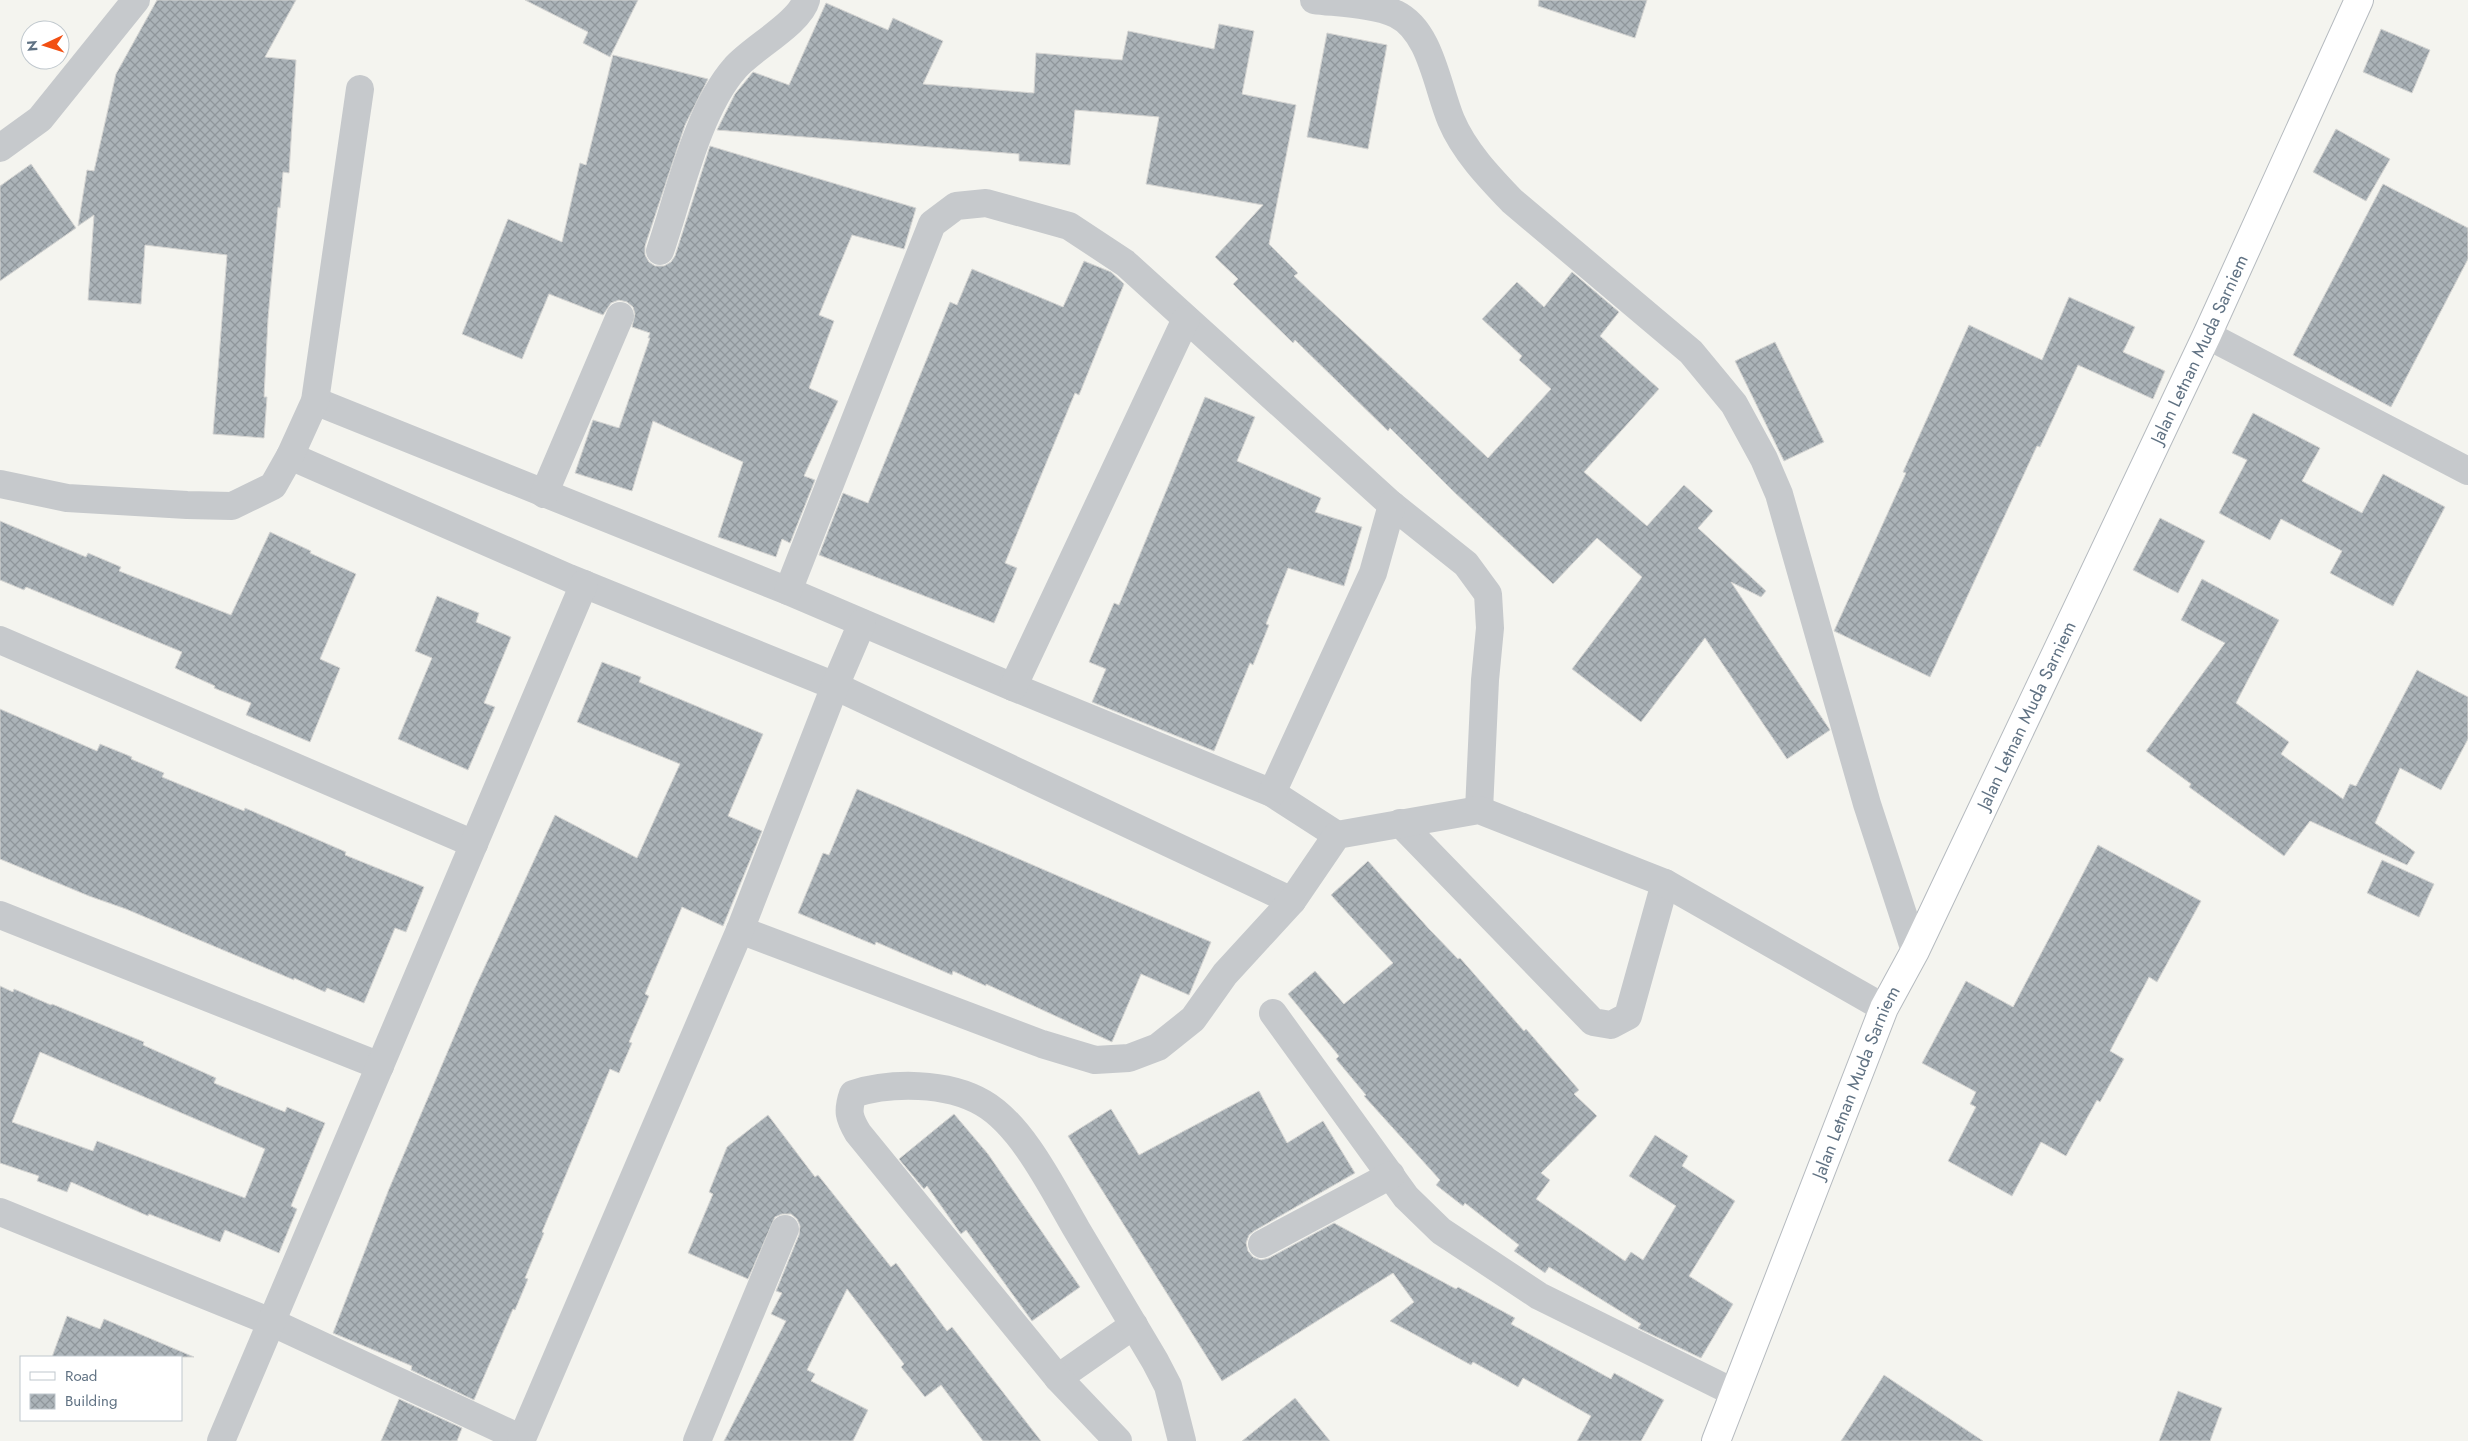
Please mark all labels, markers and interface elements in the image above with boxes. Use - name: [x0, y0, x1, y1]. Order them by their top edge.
- north arrow: [20, 20, 70, 70]
- text: N: [22, 40, 42, 52]
- street label: Jalan Letnan Muda Sarniem: [2143, 250, 2255, 450]
- street label: Jalan Letnan Muda Sarniem: [1970, 617, 2083, 816]
- street label: Jalan Letnan Muda Sarniem: [1805, 981, 1907, 1185]
- legend: [20, 1356, 182, 1421]
- text: Road: [65, 1365, 97, 1387]
- text: Building: [65, 1390, 117, 1412]

